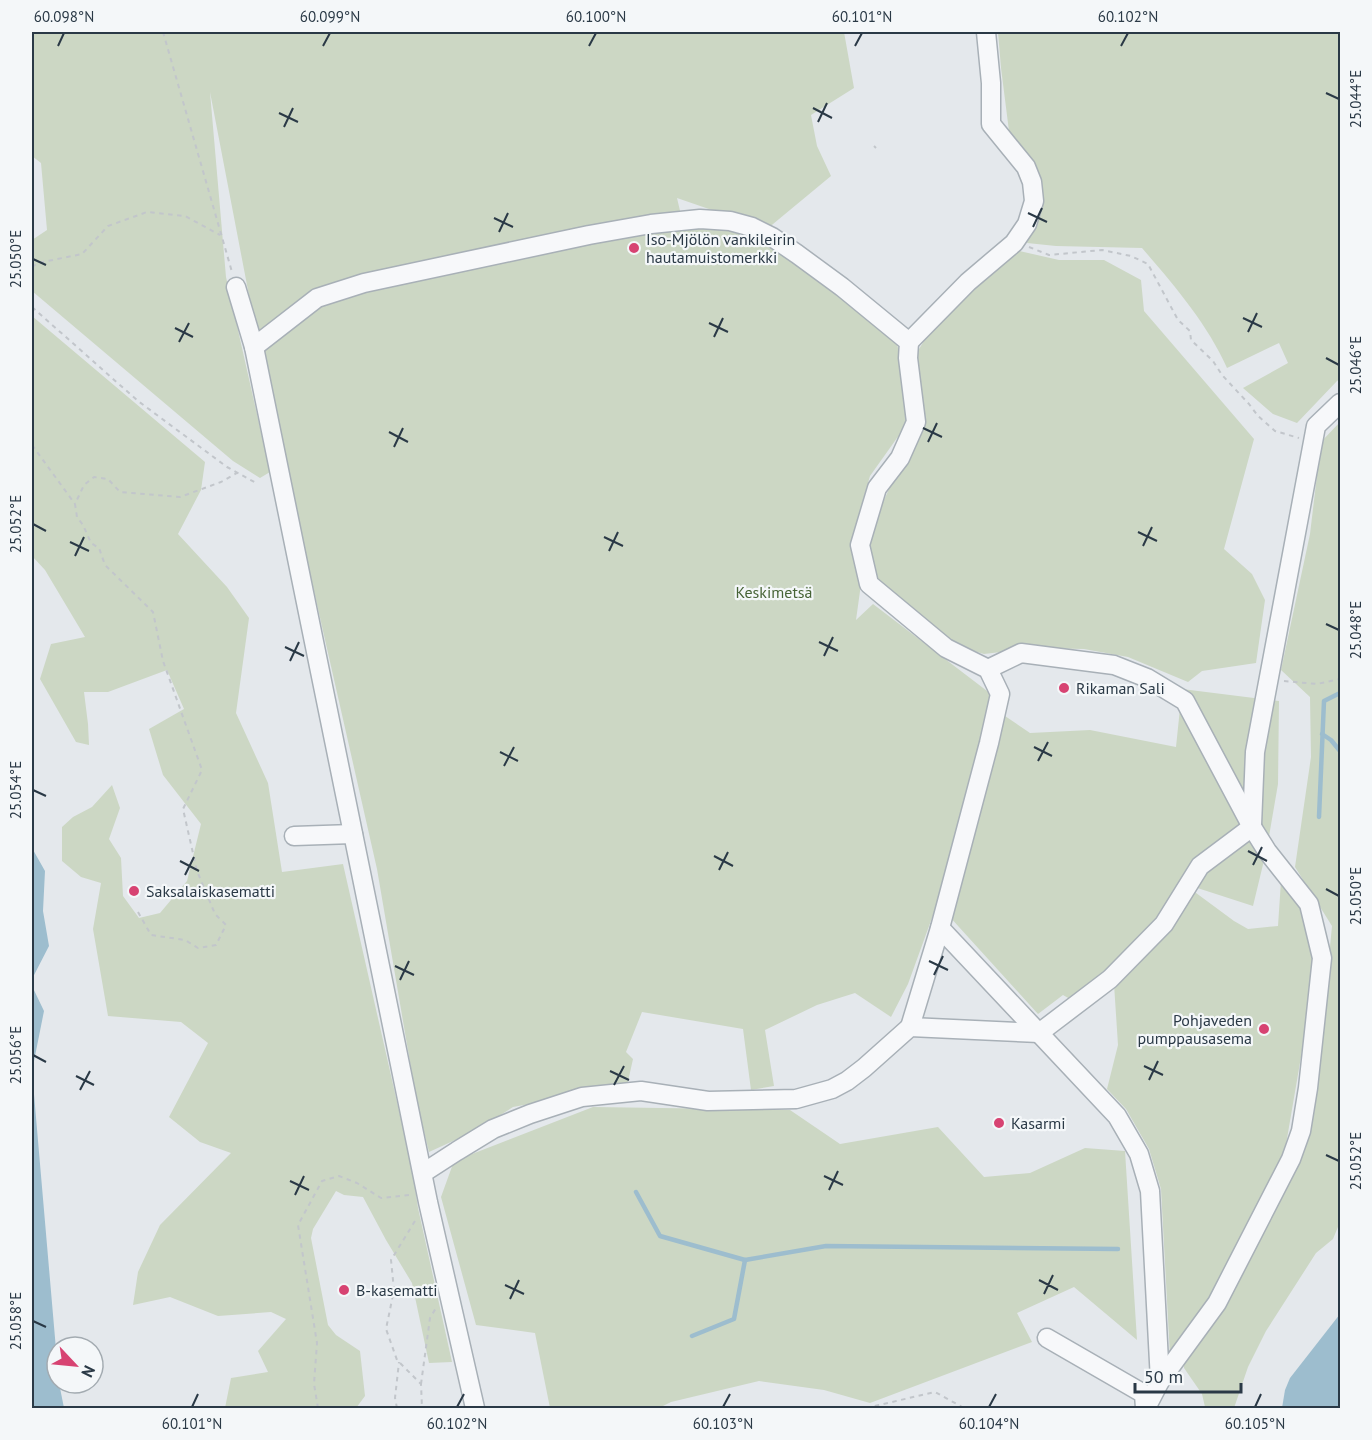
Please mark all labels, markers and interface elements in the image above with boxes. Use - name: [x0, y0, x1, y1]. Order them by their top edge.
- text: 60.098°N: [34, 7, 94, 26]
- text: 60.099°N: [300, 7, 360, 26]
- text: 60.100°N: [566, 7, 626, 26]
- text: 60.101°N: [832, 7, 892, 26]
- text: 60.102°N: [1098, 7, 1158, 26]
- text: 25.044°E: [1346, 70, 1365, 128]
- place label: Iso-Mjölön vankileirin hautamuistomerkki: [646, 229, 795, 267]
- text: 25.050°E: [6, 230, 25, 288]
- marker: Iso-Mjölön vankileirin hautamuistomerkki: [627, 241, 641, 255]
- text: 25.046°E: [1346, 336, 1365, 394]
- text: 25.052°E: [6, 495, 25, 553]
- park label: Keskimetsä: [735, 582, 813, 602]
- text: 25.048°E: [1346, 601, 1365, 659]
- place label: Rikaman Sali: [1076, 678, 1165, 698]
- marker: Rikaman Sali: [1057, 681, 1071, 695]
- text: 25.054°E: [6, 761, 25, 819]
- text: 25.050°E: [1346, 867, 1365, 925]
- place label: Saksalaiskasematti: [146, 881, 275, 901]
- marker: Saksalaiskasematti: [127, 884, 141, 898]
- place label: Pohjaveden pumppausasema: [1137, 1010, 1252, 1048]
- marker: Pohjaveden pumppausasema: [1257, 1022, 1271, 1036]
- text: 25.056°E: [6, 1026, 25, 1084]
- place label: Kasarmi: [1011, 1113, 1066, 1133]
- marker: Kasarmi: [992, 1116, 1006, 1130]
- text: 25.052°E: [1346, 1132, 1365, 1190]
- place label: B-kasematti: [356, 1280, 438, 1300]
- marker: B-kasematti: [337, 1283, 351, 1297]
- text: 25.058°E: [6, 1292, 25, 1350]
- north arrow: [45, 1335, 105, 1395]
- scale bar: [1135, 1356, 1242, 1394]
- text: N: [77, 1362, 100, 1381]
- text: 50 m: [1144, 1365, 1183, 1388]
- text: 60.101°N: [162, 1414, 222, 1433]
- text: 60.102°N: [427, 1414, 487, 1433]
- text: 60.103°N: [693, 1414, 753, 1433]
- text: 60.104°N: [959, 1414, 1019, 1433]
- text: 60.105°N: [1225, 1414, 1285, 1433]

